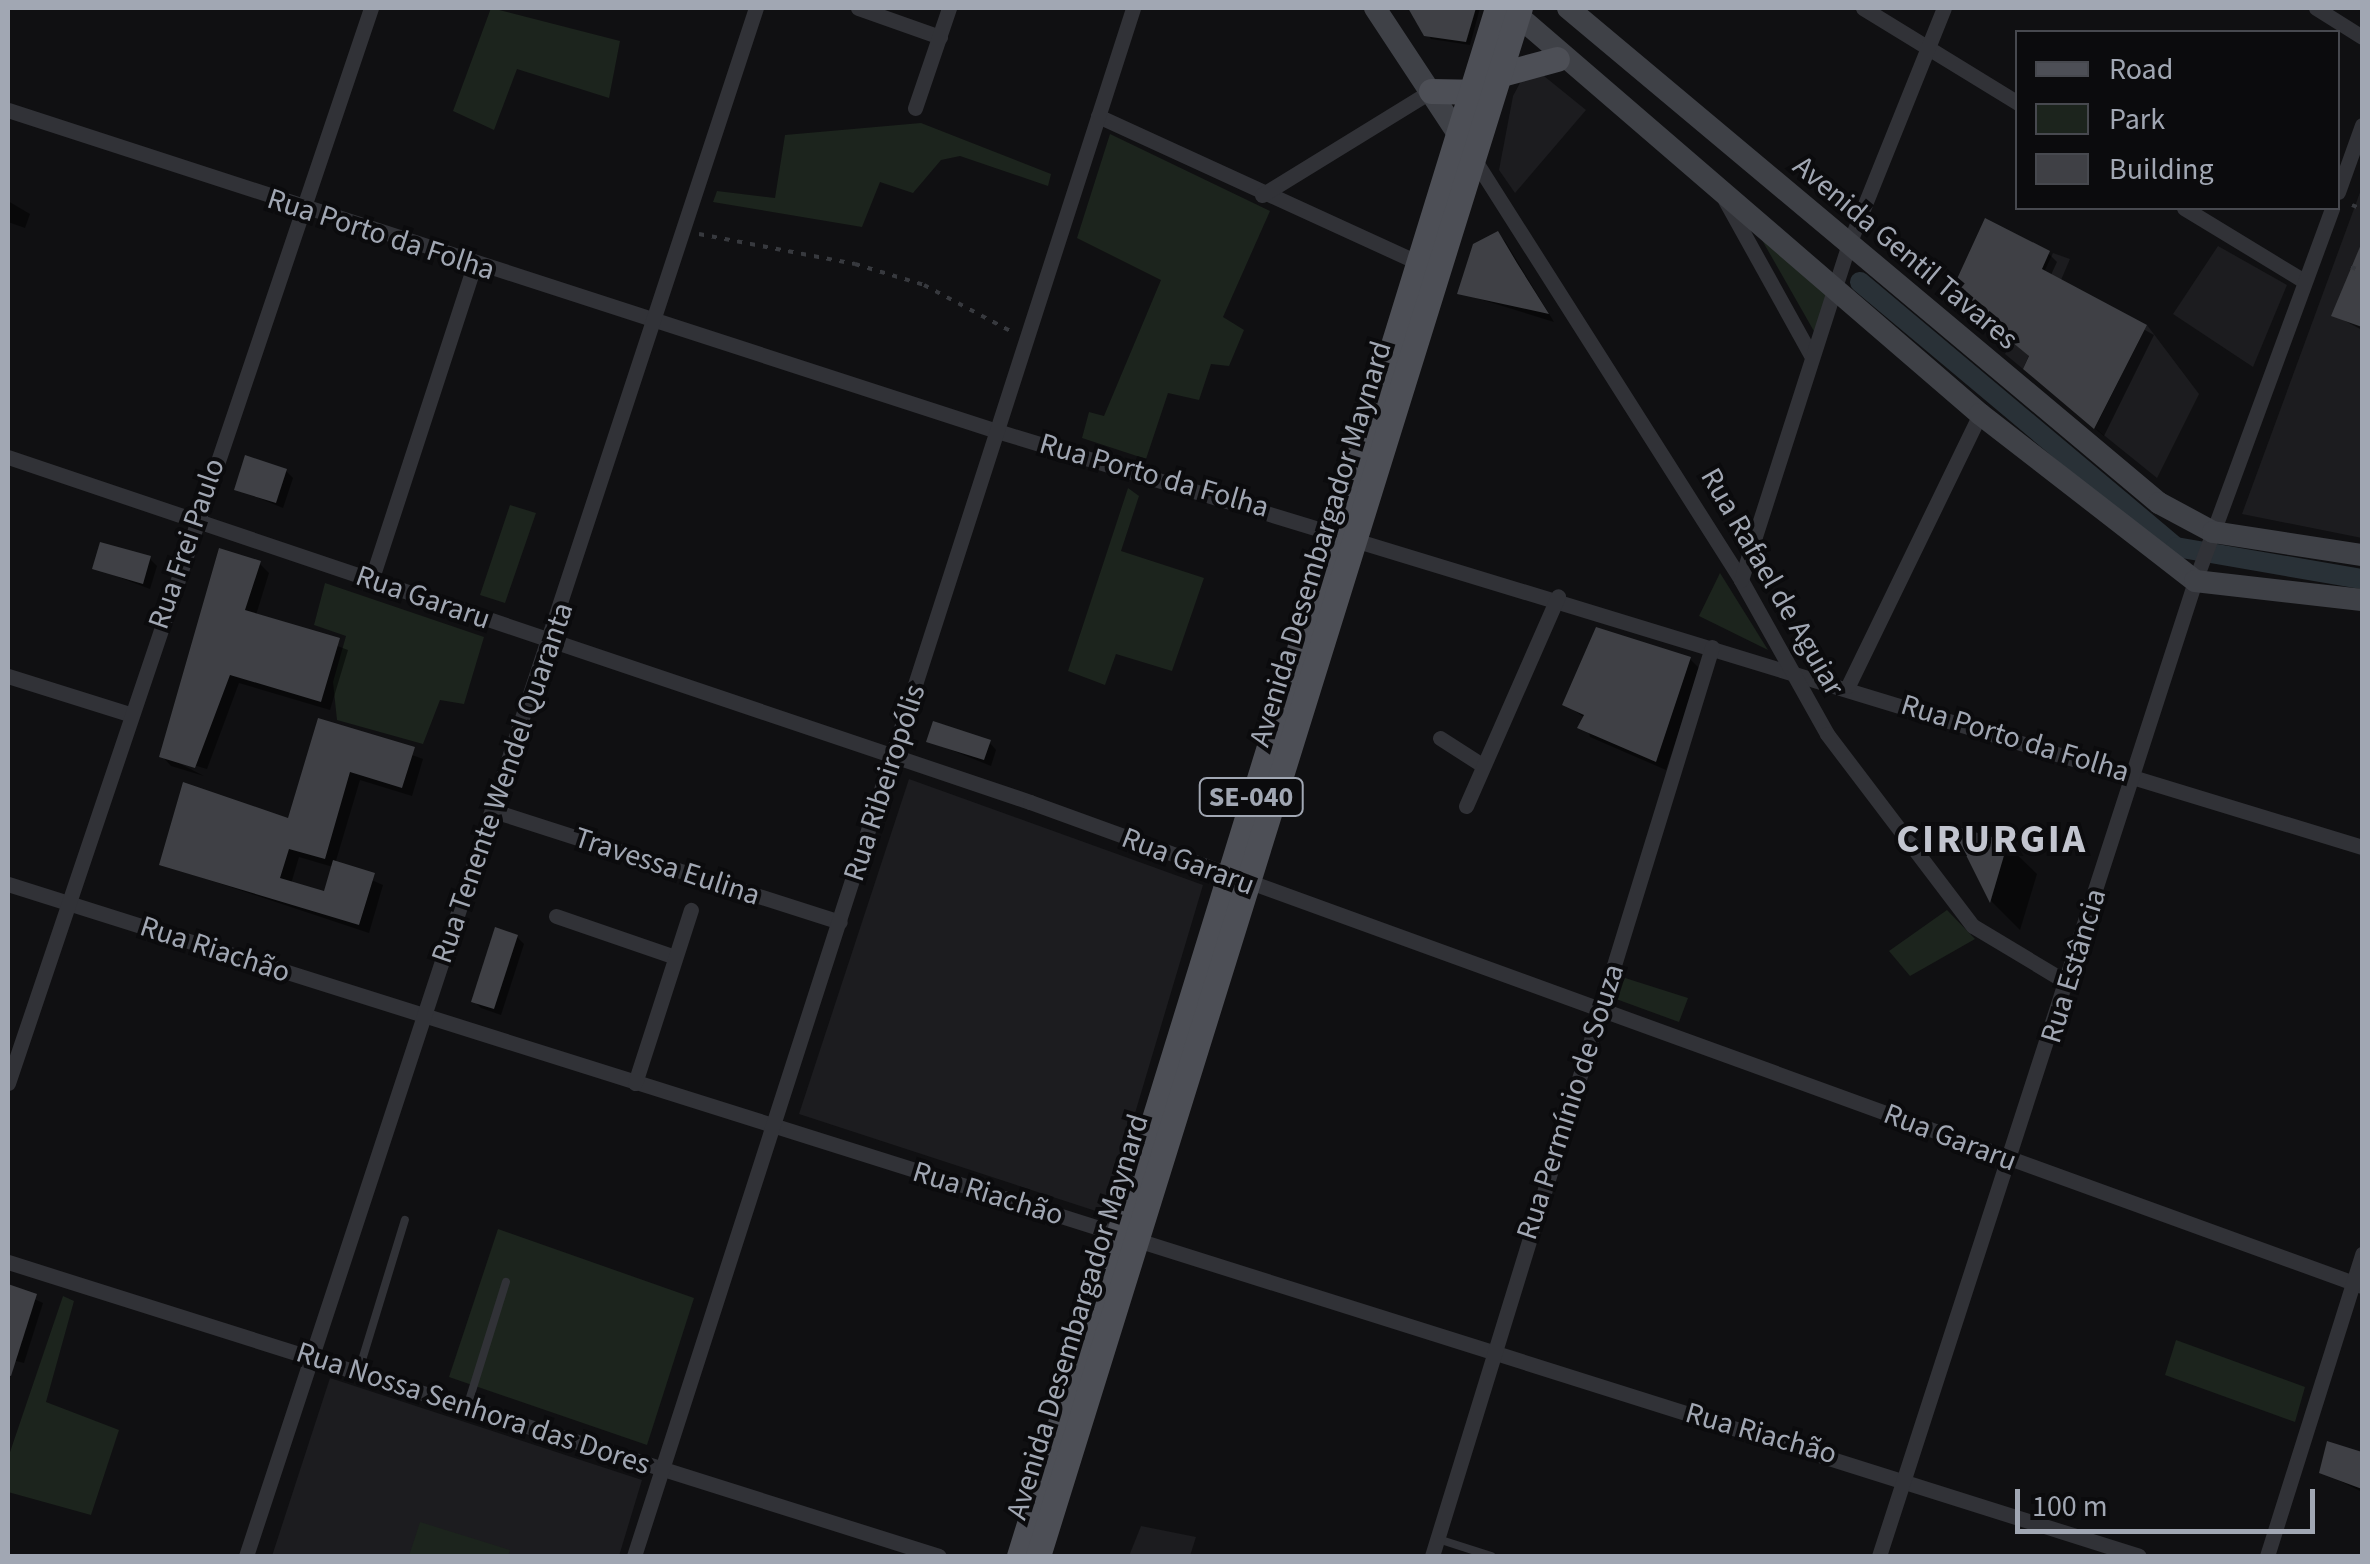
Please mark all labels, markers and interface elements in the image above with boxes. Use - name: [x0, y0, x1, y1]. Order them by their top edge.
- legend: [2015, 30, 2340, 210]
- text: Road: [2109, 48, 2173, 91]
- text: Park: [2109, 98, 2165, 141]
- street label: Avenida Gentil Tavares: [1785, 148, 2025, 358]
- text: Building: [2109, 148, 2214, 191]
- street label: Rua Porto da Folha: [263, 181, 499, 289]
- street label: Avenida Desembargador Maynard: [1242, 337, 1400, 751]
- street label: Rua Porto da Folha: [1035, 426, 1273, 526]
- street label: Rua Frei Paulo: [141, 454, 233, 634]
- street label: Rua Rafael de Aguiar: [1692, 462, 1852, 702]
- street label: Rua Gararu: [351, 558, 495, 638]
- street label: Rua Tenente Wendel Quaranta: [424, 598, 582, 968]
- street label: Rua Ribeiropólis: [836, 680, 934, 886]
- street label: Rua Porto da Folha: [1896, 687, 2134, 791]
- road number: SE-040: [1198, 774, 1304, 820]
- district label: CIRURGIA: [1896, 816, 2088, 864]
- street label: Travessa Eulina: [570, 820, 764, 914]
- street label: Rua Gararu: [1116, 820, 1260, 904]
- street label: Rua Estância: [2033, 884, 2115, 1048]
- street label: Rua Riachão: [136, 909, 294, 991]
- street label: Rua Permínio de Souza: [1509, 960, 1633, 1244]
- street label: Rua Gararu: [1878, 1096, 2022, 1180]
- street label: Avenida Desembargador Maynard: [999, 1110, 1157, 1524]
- street label: Rua Riachão: [908, 1154, 1068, 1234]
- street label: Rua Nossa Senhora das Dores: [292, 1335, 654, 1483]
- street label: Rua Riachão: [1681, 1395, 1841, 1473]
- scale bar: [2020, 1469, 2320, 1531]
- text: 100 m: [2032, 1485, 2108, 1528]

